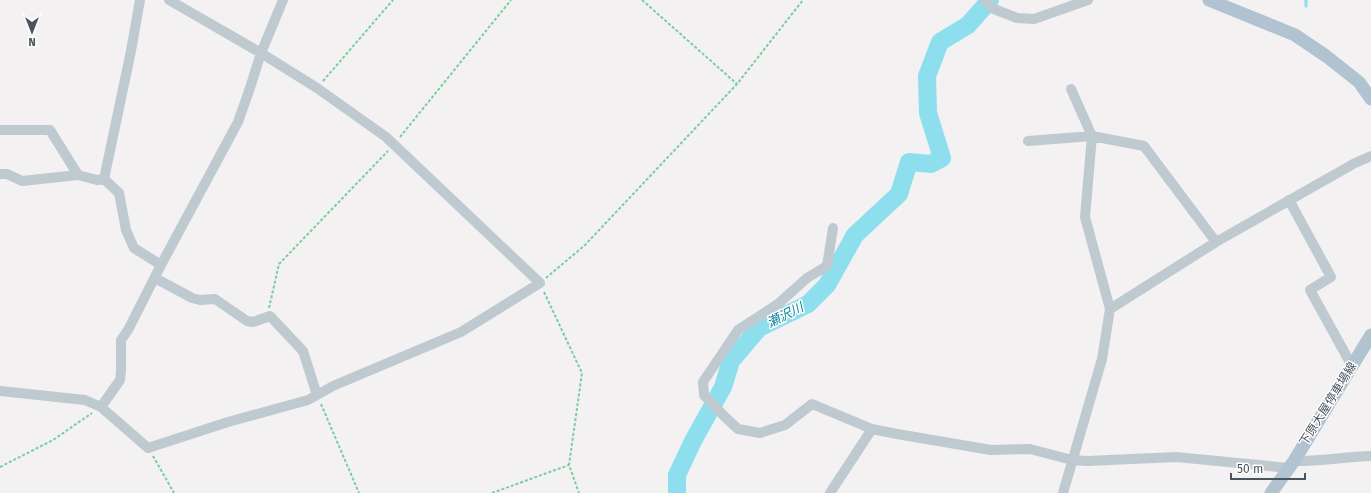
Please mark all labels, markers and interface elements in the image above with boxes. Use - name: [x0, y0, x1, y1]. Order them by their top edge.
- north arrow: [12, 12, 52, 52]
- text: N: [28, 35, 36, 48]
- water label: 瀬沢川: [764, 299, 808, 331]
- street label: 下原大屋停車場線: [1297, 360, 1359, 448]
- scale bar: [1231, 455, 1305, 481]
- text: 50 m: [1237, 462, 1263, 476]

